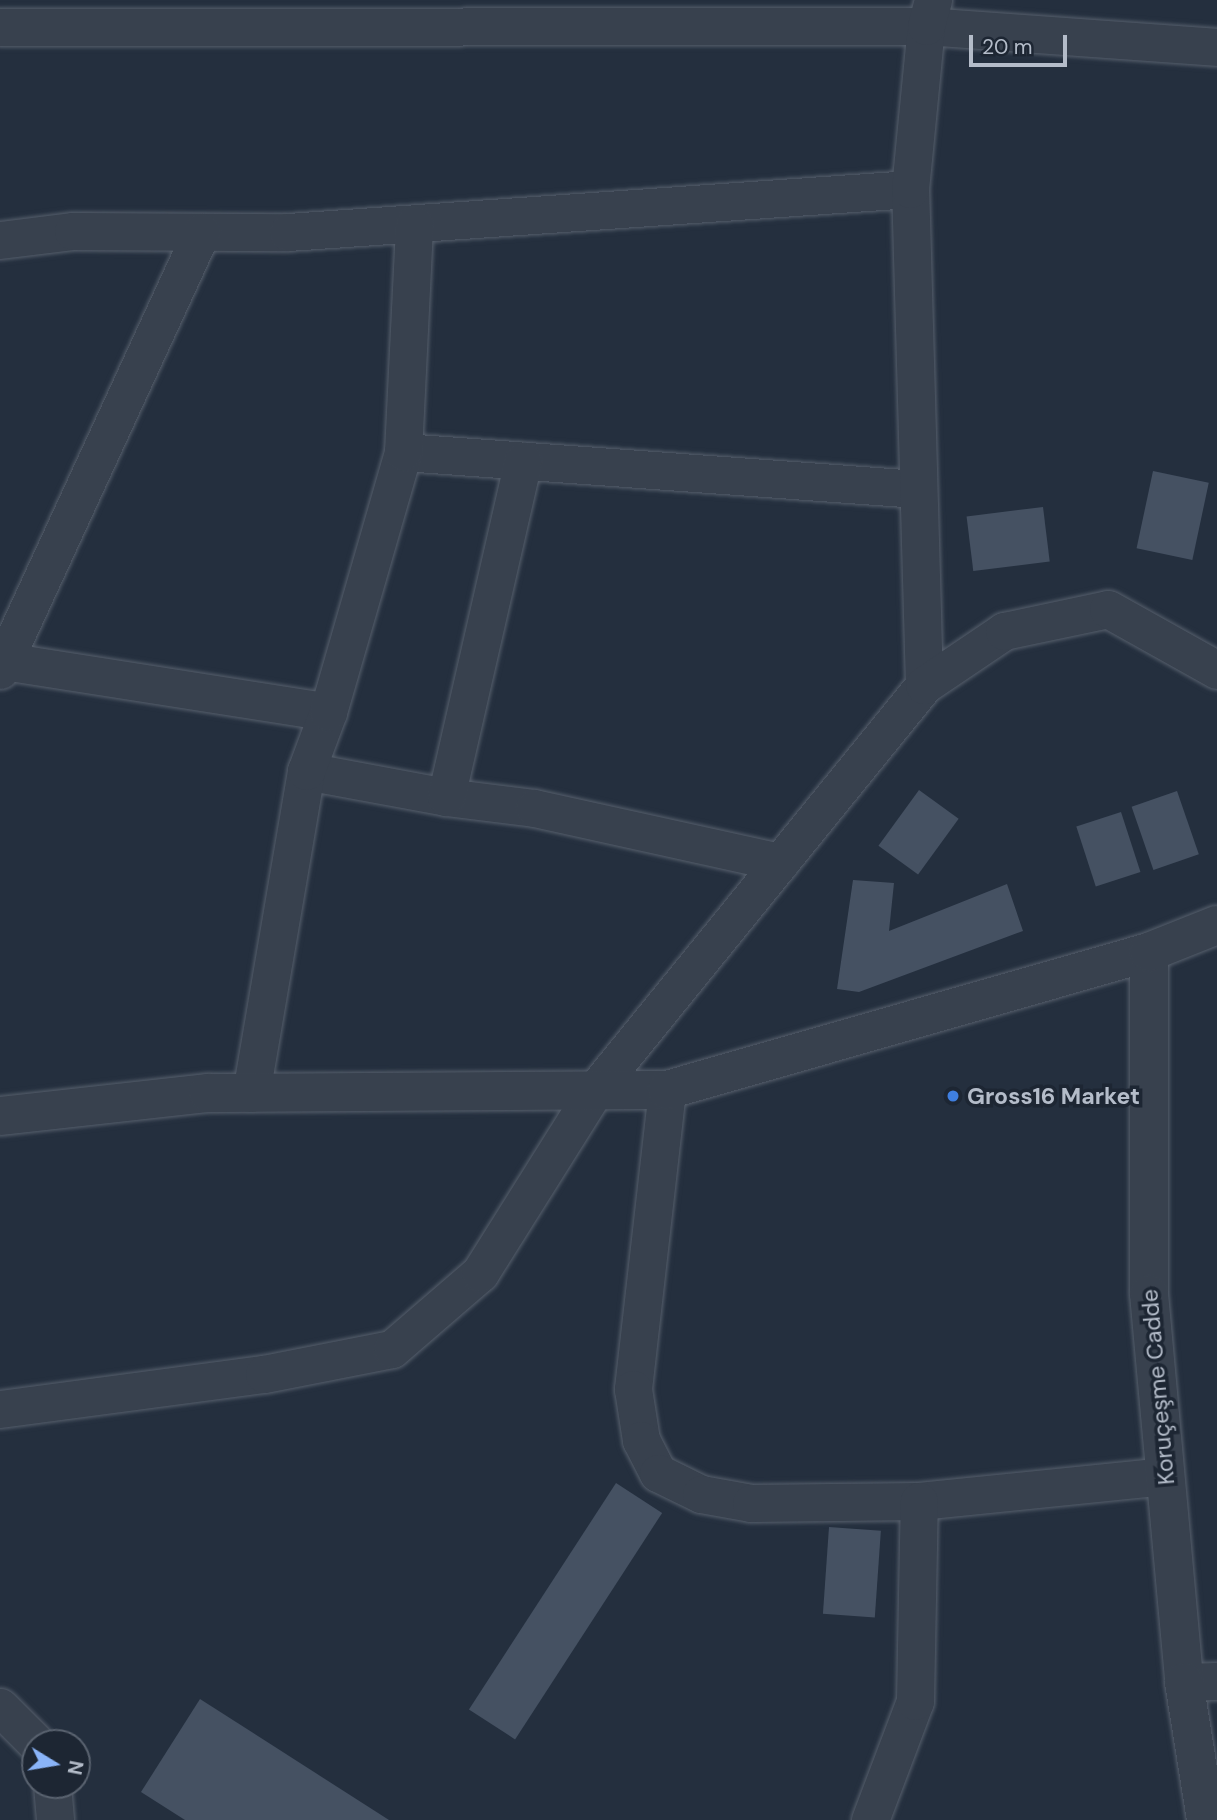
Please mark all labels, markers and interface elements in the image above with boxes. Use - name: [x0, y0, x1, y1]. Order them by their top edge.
- scale bar: [972, 21, 1070, 65]
- text: 20 m: [982, 33, 1033, 61]
- place label: Gross16 Market: [967, 1082, 1140, 1110]
- marker: Gross16 Market: [945, 1088, 961, 1104]
- street label: Koruçeşme Cadde: [1136, 1288, 1180, 1486]
- north arrow: [21, 1729, 91, 1799]
- text: N: [62, 1759, 89, 1777]

